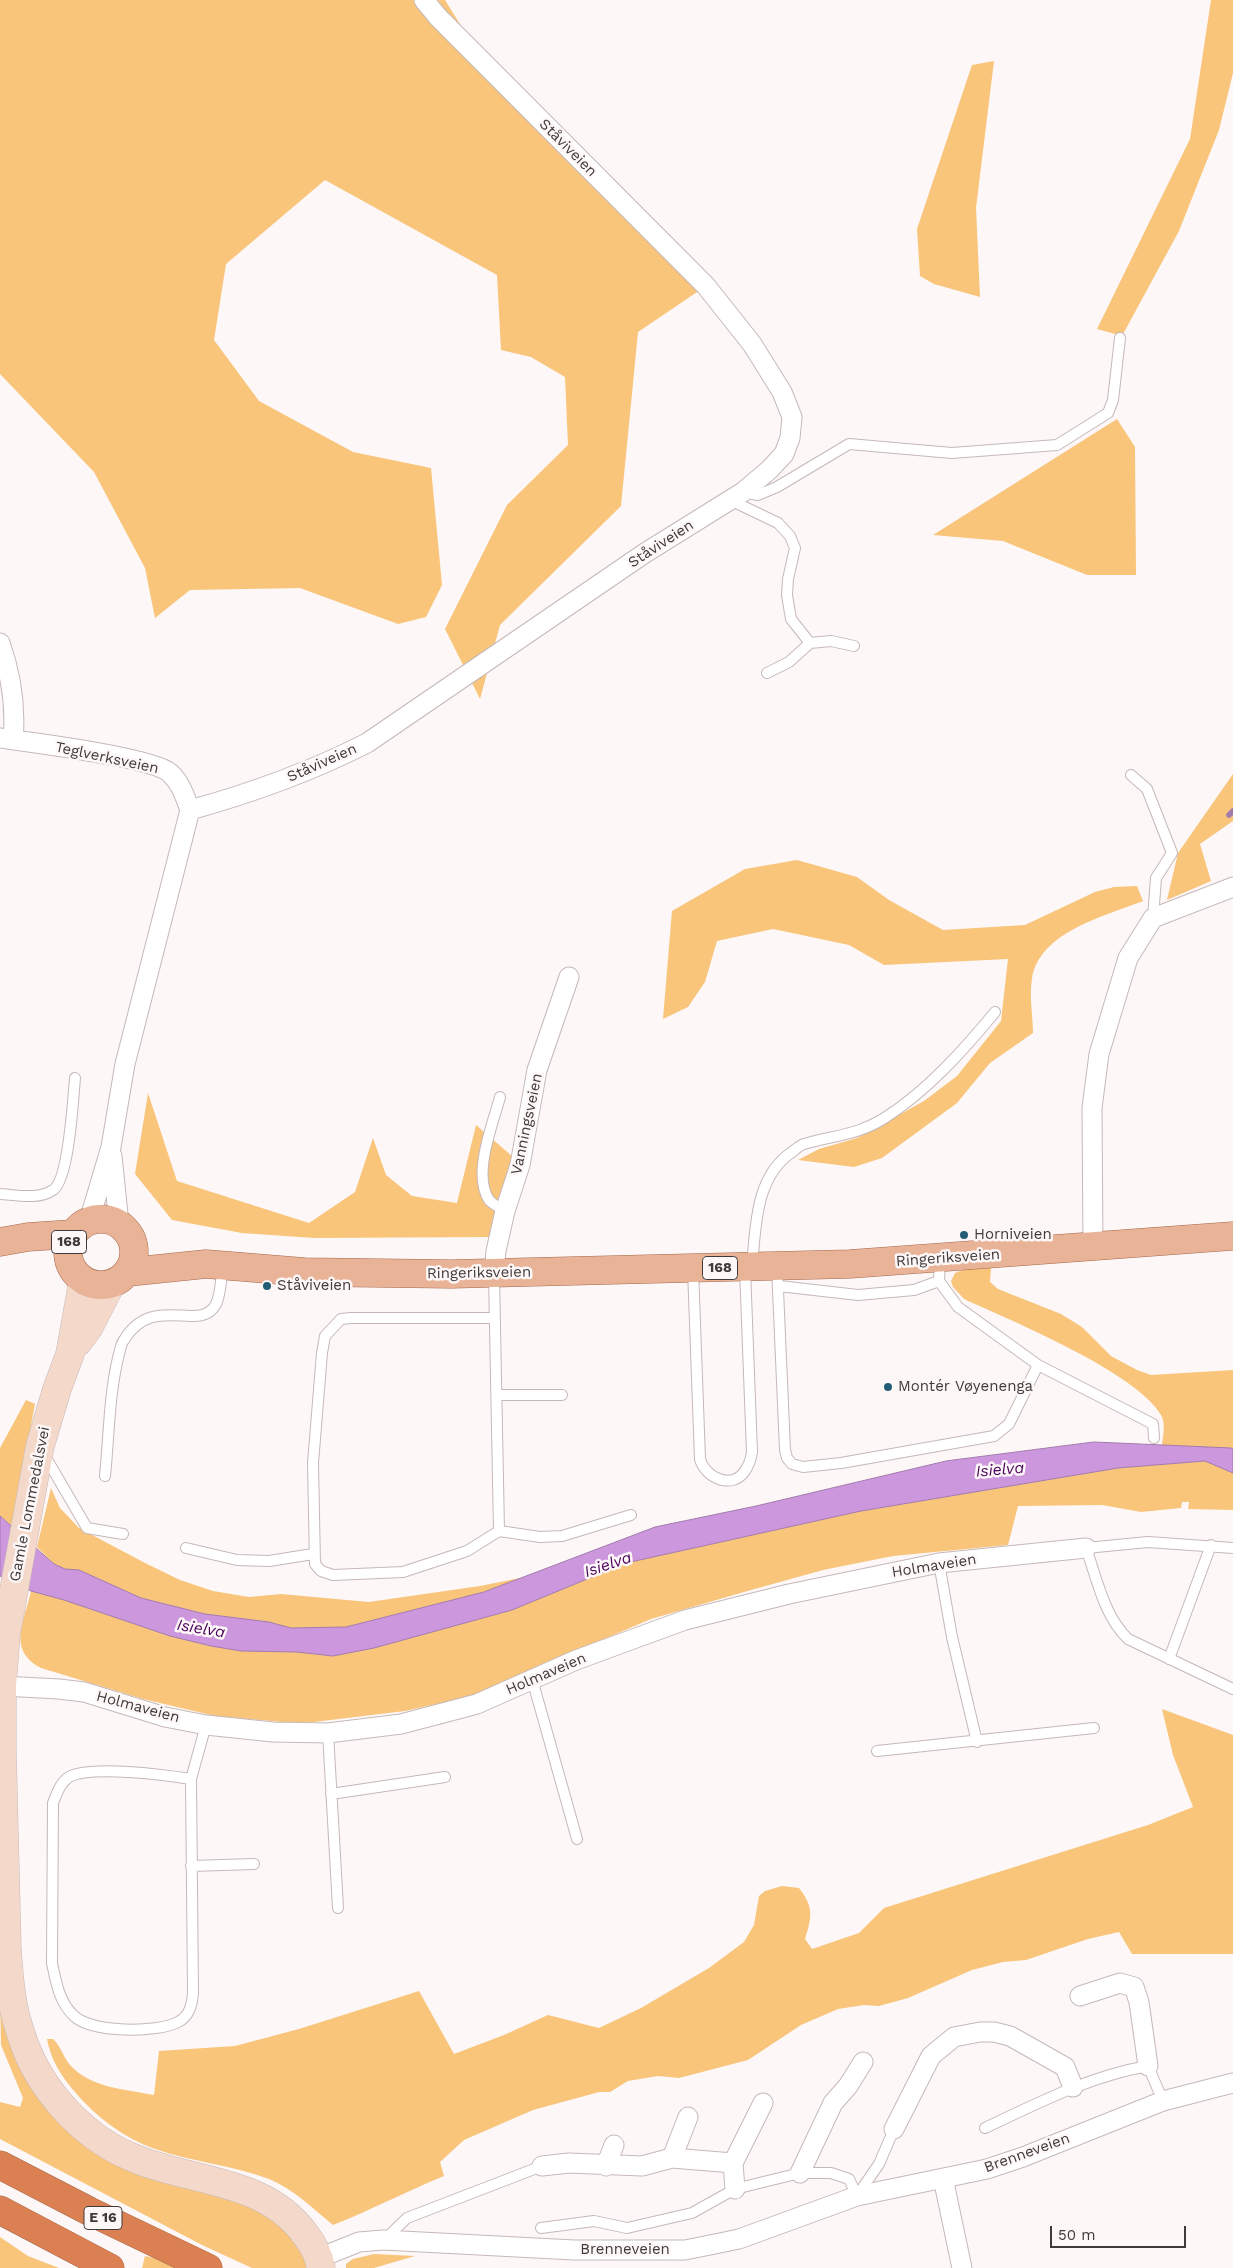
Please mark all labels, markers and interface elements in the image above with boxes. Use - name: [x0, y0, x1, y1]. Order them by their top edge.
- street label: Ståviveien: [535, 115, 601, 181]
- street label: Ståviveien: [625, 516, 697, 572]
- street label: Teglverksveien: [54, 738, 160, 778]
- street label: Ståviveien: [284, 740, 360, 786]
- street label: Vanningsveien: [507, 1072, 547, 1176]
- place label: Horniveien: [974, 1226, 1052, 1244]
- marker: Horniveien: [958, 1229, 970, 1241]
- road number: 168: [52, 1230, 86, 1254]
- street label: Ringeriksveien: [895, 1245, 1001, 1271]
- road number: 168: [702, 1256, 738, 1280]
- street label: Ringeriksveien: [427, 1263, 531, 1283]
- place label: Ståviveien: [277, 1277, 351, 1295]
- marker: Ståviveien: [261, 1280, 273, 1292]
- place label: Montér Vøyenenga: [898, 1378, 1033, 1396]
- marker: Montér Vøyenenga: [882, 1381, 894, 1393]
- street label: Gamle Lommedalsvei: [6, 1425, 54, 1583]
- water label: Isielva: [975, 1458, 1025, 1482]
- water label: Isielva: [582, 1548, 634, 1582]
- street label: Holmaveien: [890, 1550, 978, 1582]
- water label: Isielva: [175, 1616, 227, 1642]
- street label: Holmaveien: [503, 1649, 589, 1699]
- street label: Holmaveien: [94, 1687, 182, 1727]
- street label: Brenneveien: [982, 2129, 1072, 2177]
- road number: E 16: [84, 2206, 122, 2230]
- scale bar: [1053, 2216, 1189, 2248]
- text: 50 m: [1058, 2226, 1095, 2244]
- street label: Brenneveien: [580, 2241, 670, 2259]

